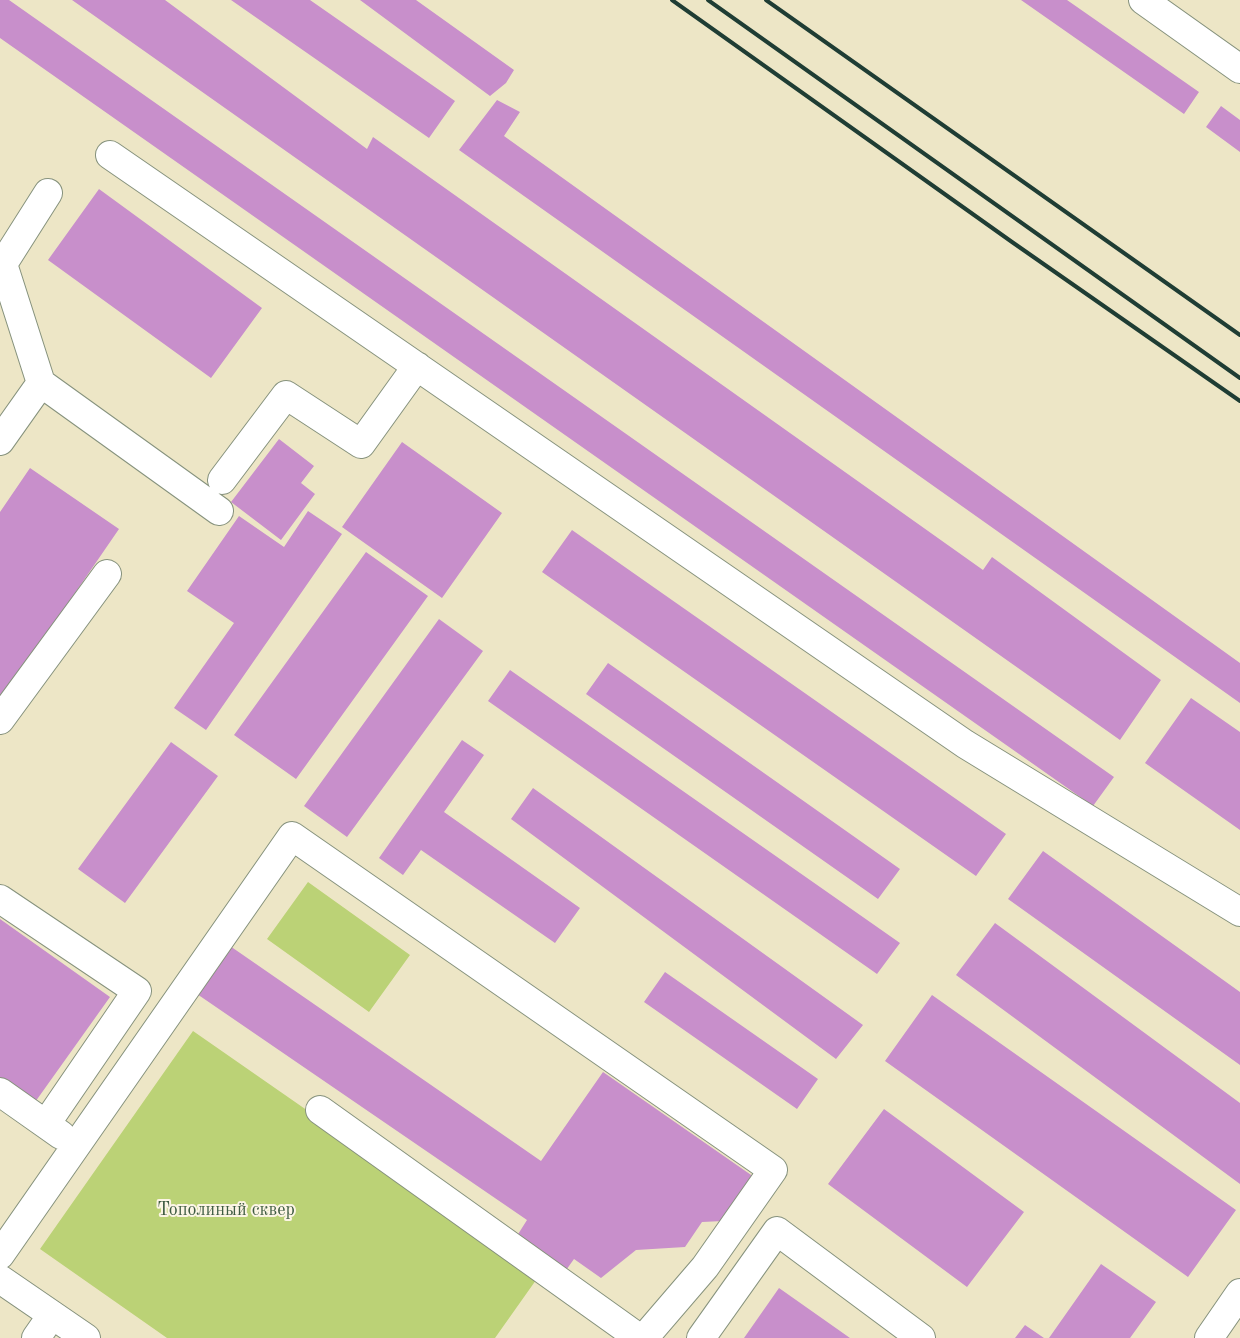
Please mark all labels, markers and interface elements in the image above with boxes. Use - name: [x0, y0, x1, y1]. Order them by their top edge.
- park label: Тополиный сквер: [157, 1199, 295, 1221]

